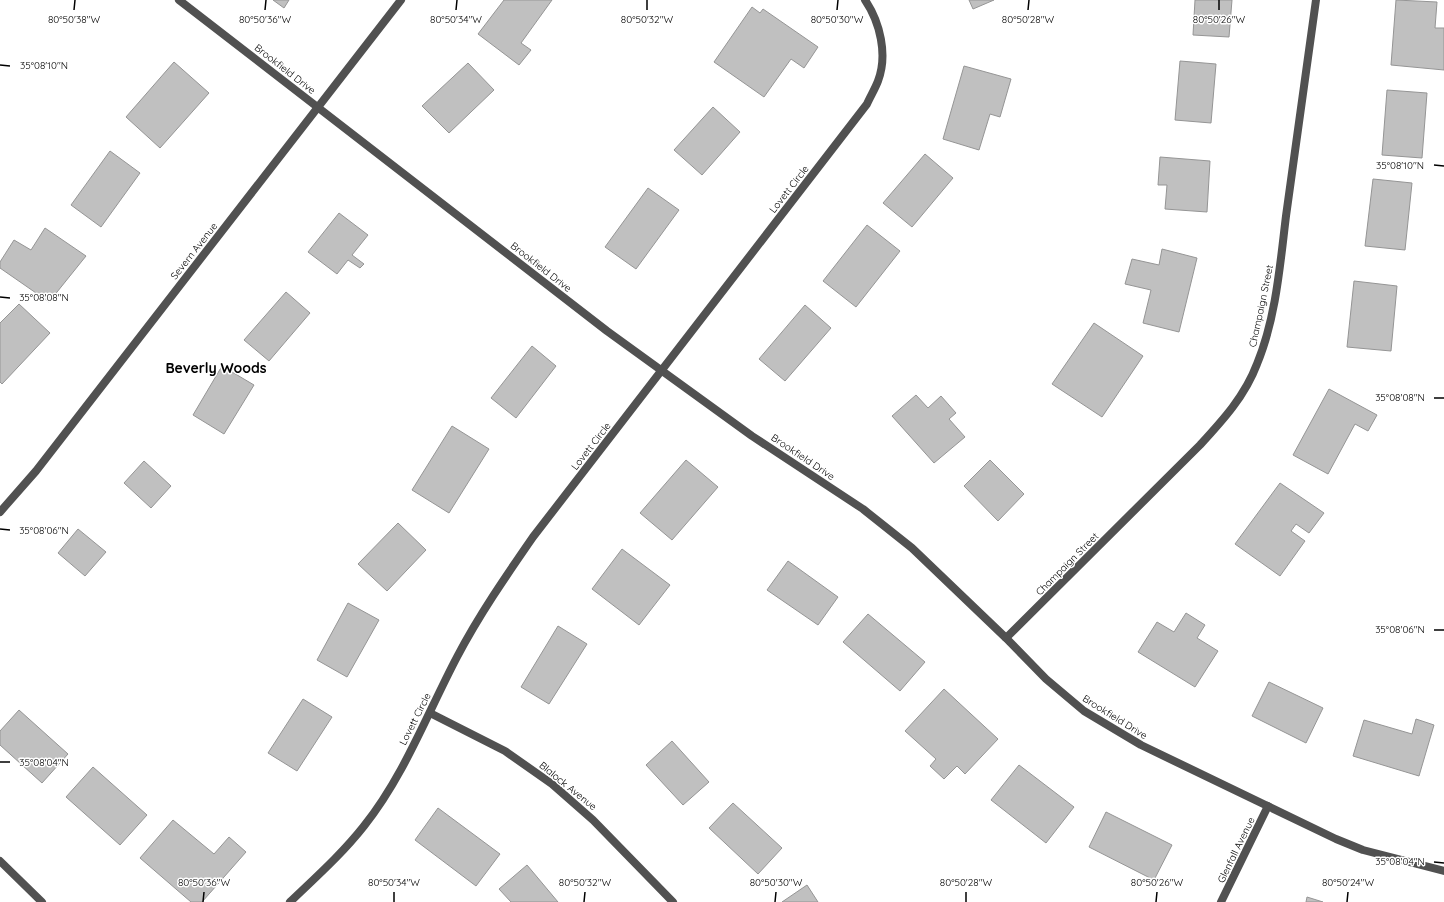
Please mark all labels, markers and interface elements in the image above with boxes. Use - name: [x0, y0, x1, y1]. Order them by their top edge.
- text: 80°50'38"W: [48, 13, 100, 26]
- text: 80°50'36"W: [239, 13, 291, 26]
- text: 80°50'34"W: [430, 13, 482, 26]
- text: 80°50'32"W: [621, 13, 673, 26]
- text: 80°50'30"W: [811, 13, 864, 26]
- text: 80°50'28"W: [1002, 13, 1055, 26]
- text: 80°50'26"W: [1193, 13, 1246, 26]
- street label: Brookfield Drive: [252, 41, 318, 97]
- text: 35°08'10"N: [20, 59, 68, 72]
- text: 35°08'10"N: [1376, 159, 1424, 172]
- street label: Lovett Circle: [766, 162, 812, 215]
- street label: Severn Avenue: [168, 220, 220, 282]
- street label: Brookfield Drive: [508, 239, 574, 295]
- street label: Champaign Street: [1246, 263, 1276, 348]
- text: 35°08'08"N: [19, 291, 69, 304]
- district label: Beverly Woods: [165, 359, 267, 377]
- text: 35°08'08"N: [1375, 391, 1425, 404]
- street label: Lovett Circle: [568, 419, 614, 472]
- street label: Brookfield Drive: [769, 431, 838, 483]
- text: 35°08'06"N: [19, 524, 69, 537]
- street label: Champaign Street: [1033, 529, 1102, 598]
- text: 35°08'06"N: [1375, 623, 1425, 636]
- street label: Lovett Circle: [396, 690, 434, 747]
- street label: Brookfield Drive: [1080, 692, 1150, 742]
- text: 35°08'04"N: [19, 756, 69, 769]
- street label: Blalock Avenue: [536, 759, 600, 813]
- street label: Glenfall Avenue: [1214, 815, 1258, 885]
- text: 35°08'04"N: [1375, 855, 1425, 868]
- text: 80°50'36"W: [178, 876, 230, 889]
- text: 80°50'34"W: [368, 876, 420, 889]
- text: 80°50'32"W: [559, 876, 611, 889]
- text: 80°50'30"W: [750, 876, 803, 889]
- text: 80°50'28"W: [940, 876, 993, 889]
- text: 80°50'26"W: [1131, 876, 1184, 889]
- text: 80°50'24"W: [1322, 876, 1374, 889]

